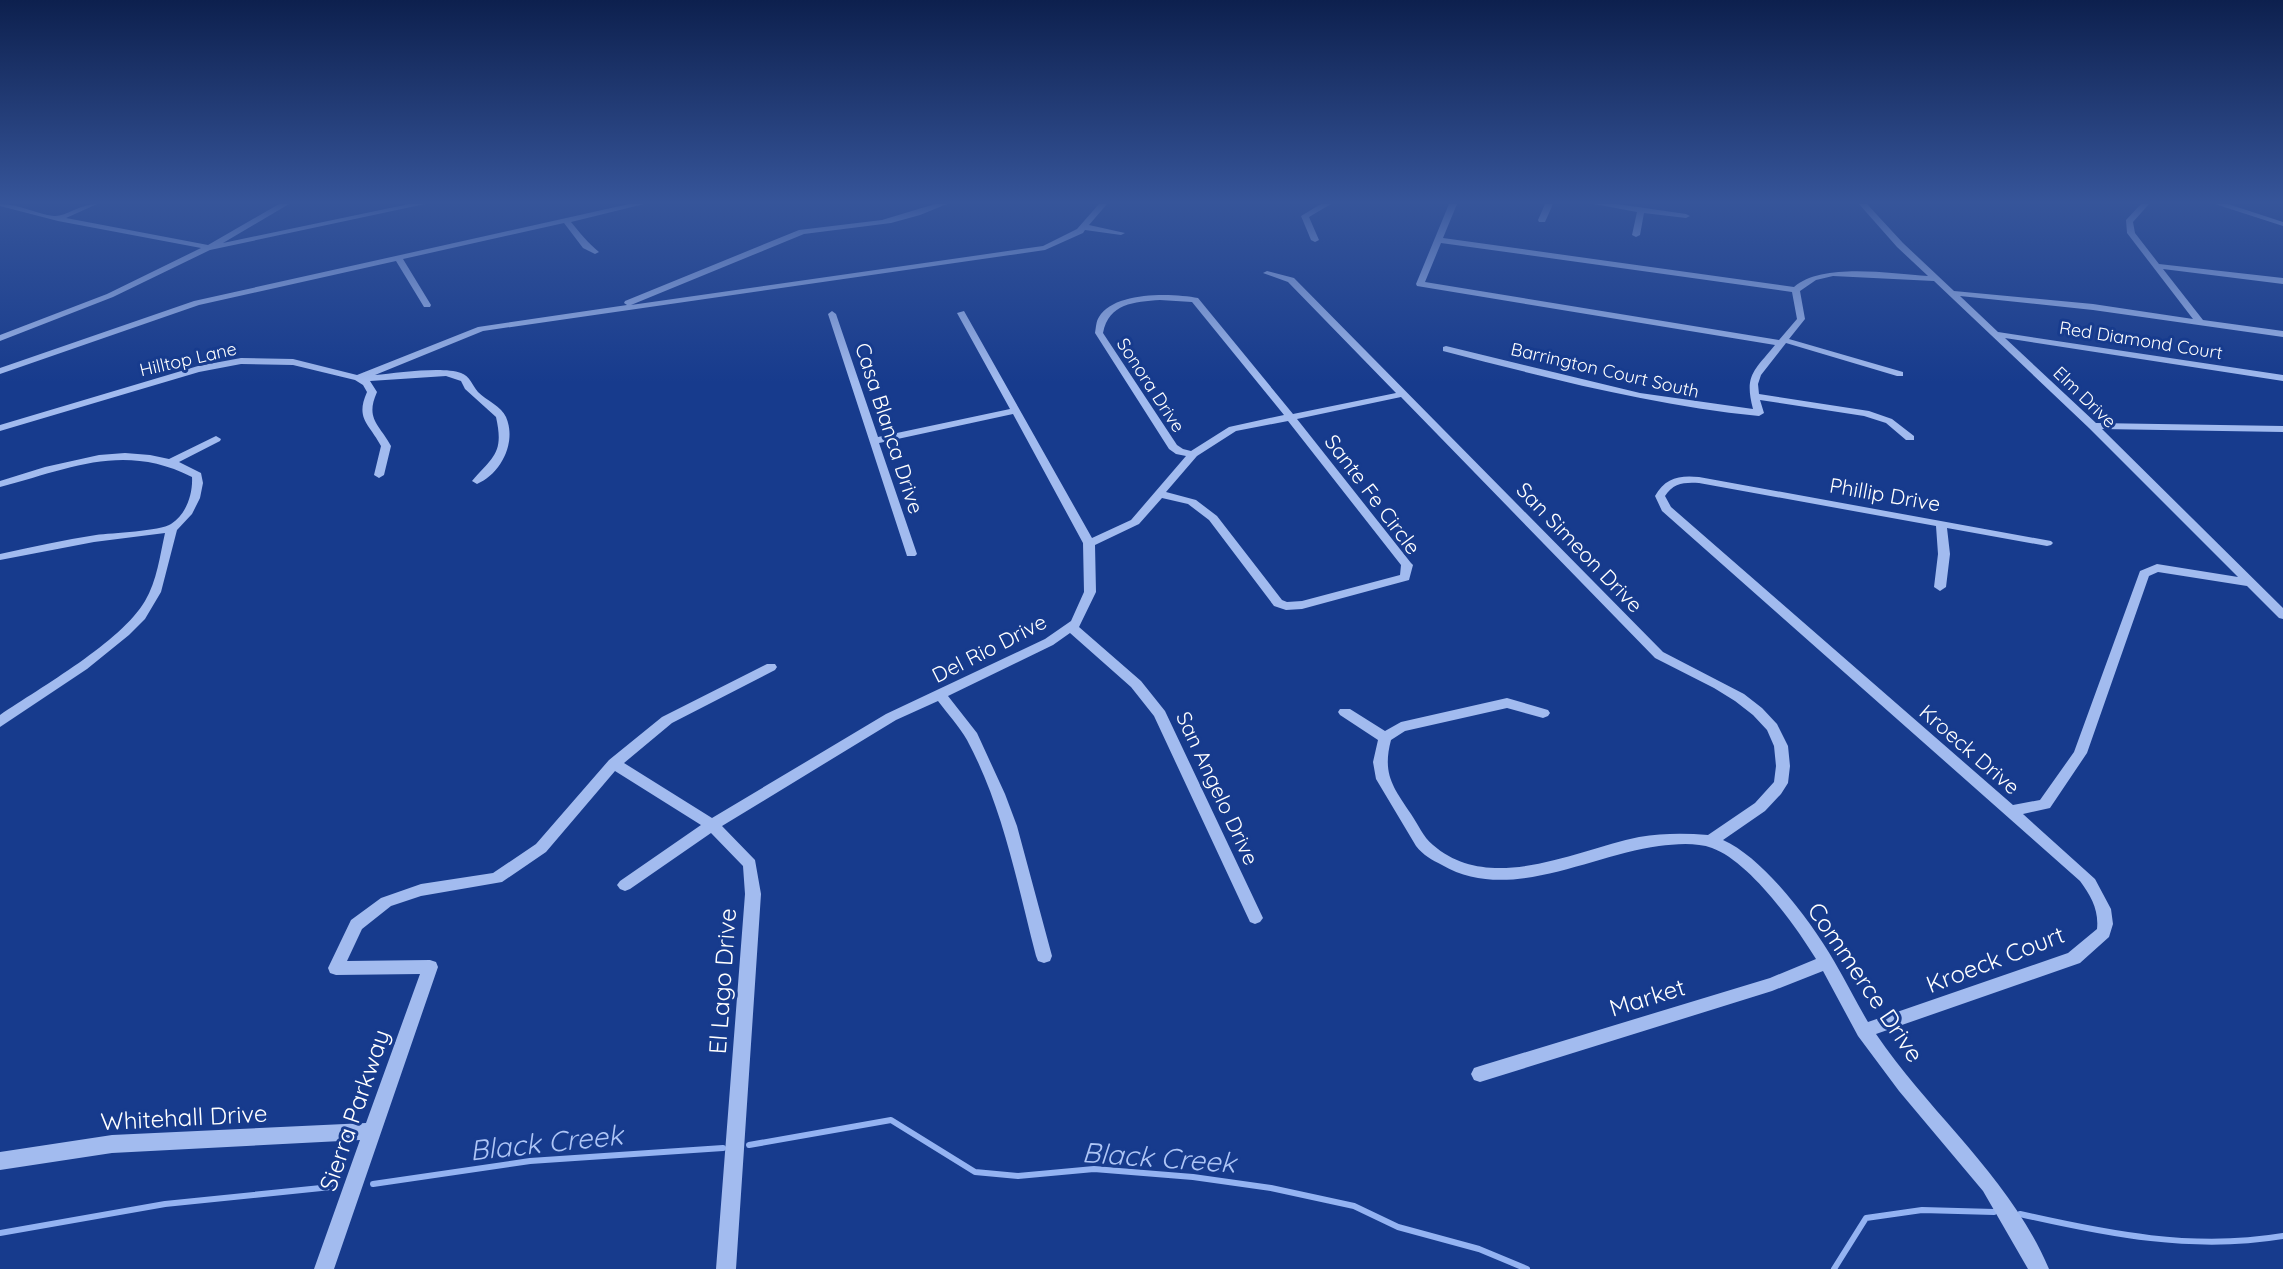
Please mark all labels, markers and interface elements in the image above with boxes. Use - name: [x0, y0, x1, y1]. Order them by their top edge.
- street label: Red Diamond Court: [2058, 316, 2224, 364]
- street label: Sonora Drive: [1112, 333, 1190, 437]
- street label: Hilltop Lane: [137, 337, 239, 381]
- street label: Barrington Court South: [1509, 337, 1701, 403]
- street label: Casa Blanca Drive: [850, 339, 930, 517]
- street label: Elm Drive: [2049, 361, 2121, 433]
- street label: Sante Fe Circle: [1319, 429, 1427, 559]
- street label: Phillip Drive: [1828, 471, 1942, 517]
- street label: San Simeon Drive: [1511, 477, 1649, 617]
- street label: Del Rio Drive: [927, 608, 1051, 688]
- street label: Kroeck Drive: [1914, 698, 2026, 800]
- street label: San Angelo Drive: [1171, 707, 1265, 869]
- street label: Commerce Drive: [1801, 896, 1931, 1068]
- street label: El Lago Drive: [702, 907, 742, 1055]
- street label: Kroeck Court: [1922, 919, 2068, 999]
- street label: Market: [1605, 971, 1689, 1023]
- street label: Sierra Parkway: [312, 1025, 396, 1195]
- street label: Whitehall Drive: [100, 1098, 268, 1136]
- water label: Black Creek: [468, 1116, 627, 1167]
- water label: Black Creek: [1081, 1134, 1240, 1180]

